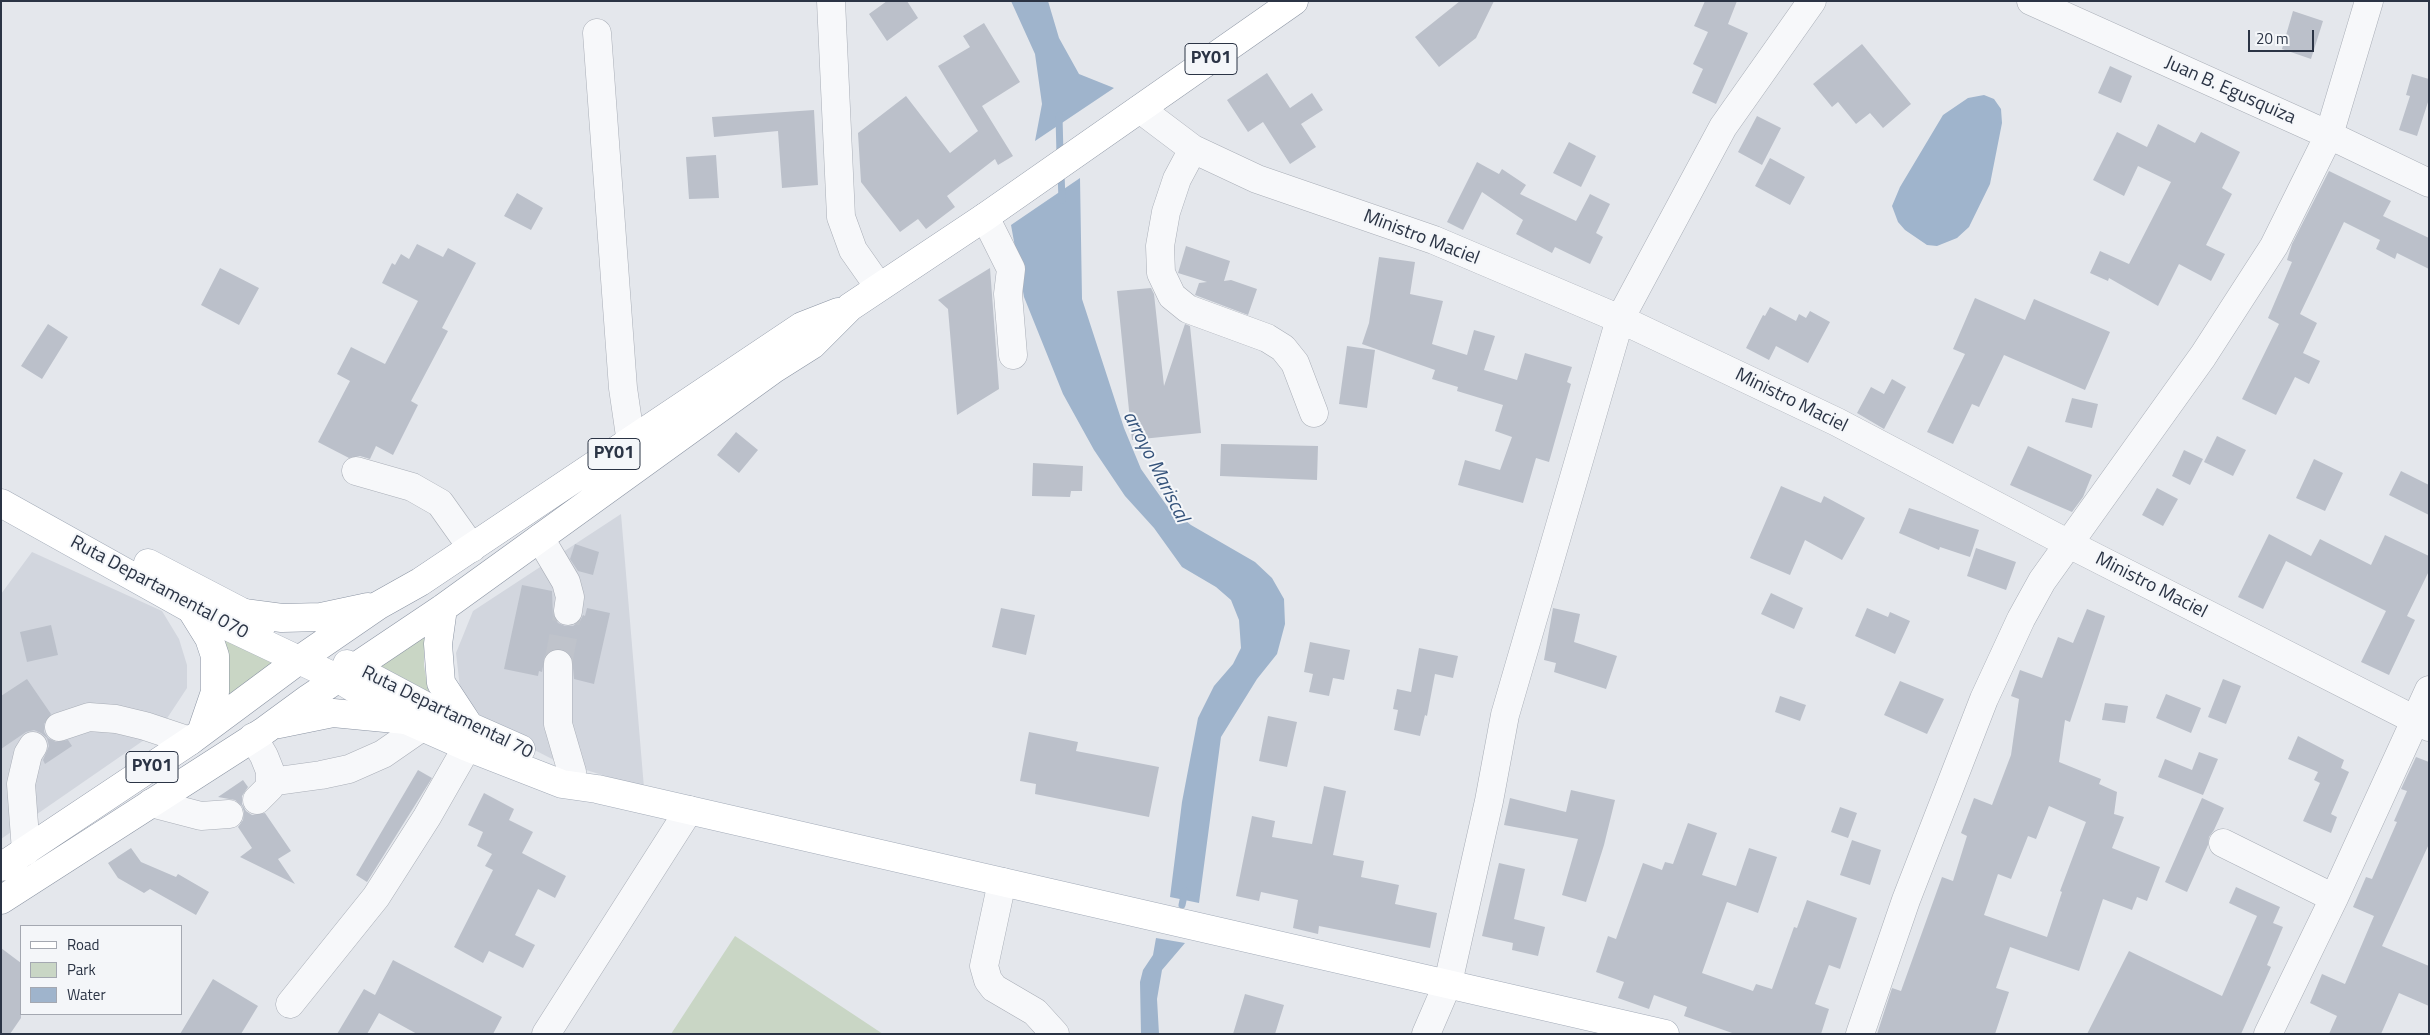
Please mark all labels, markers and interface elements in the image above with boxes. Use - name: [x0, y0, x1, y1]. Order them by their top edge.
- scale bar: [2250, 20, 2316, 52]
- text: 20 m: [2256, 27, 2289, 50]
- road number: PY01: [1185, 44, 1237, 74]
- street label: Juan B. Egusquiza: [2161, 52, 2299, 130]
- street label: Ministro Maciel: [1360, 205, 1482, 271]
- street label: Ministro Maciel: [1731, 364, 1851, 438]
- water label: arroyo Mariscal: [1117, 407, 1193, 527]
- road number: PY01: [588, 438, 640, 469]
- street label: Ruta Departamental 070: [66, 531, 252, 645]
- street label: Ministro Maciel: [2091, 548, 2211, 624]
- street label: Ruta Departamental 70: [358, 662, 536, 764]
- road number: PY01: [126, 752, 178, 782]
- legend: [20, 925, 182, 1015]
- text: Road: [67, 933, 99, 956]
- text: Park: [67, 958, 96, 981]
- text: Water: [67, 983, 106, 1006]

